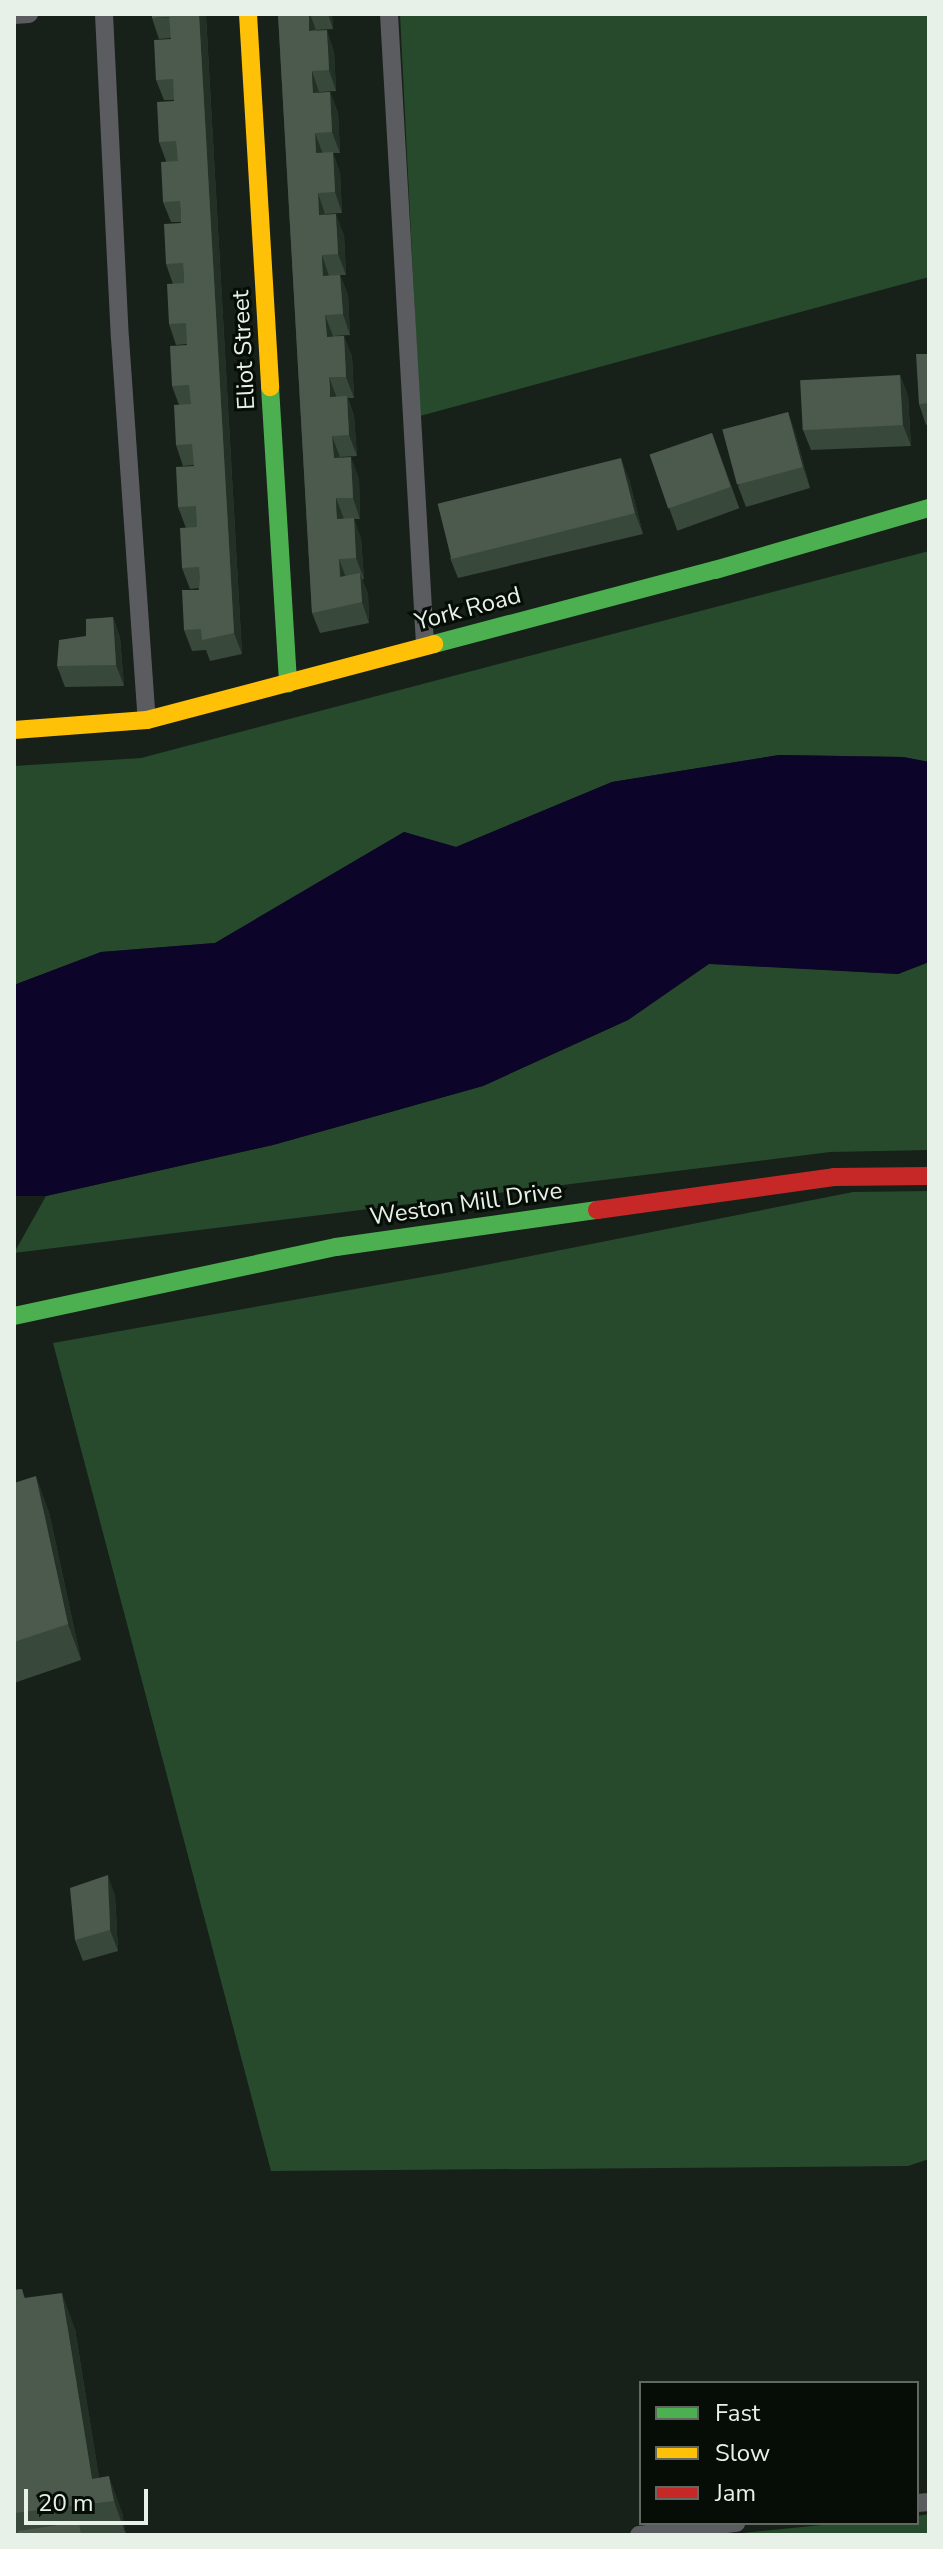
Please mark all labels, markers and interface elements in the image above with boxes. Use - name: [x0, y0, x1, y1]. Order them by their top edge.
- street label: Eliot Street: [226, 289, 262, 411]
- street label: York Road: [412, 581, 524, 637]
- street label: Weston Mill Drive: [368, 1176, 564, 1232]
- legend: [639, 2381, 919, 2525]
- text: Fast: [715, 2397, 760, 2429]
- text: Slow: [715, 2437, 770, 2469]
- scale bar: [28, 2473, 152, 2523]
- text: Jam: [715, 2477, 756, 2509]
- text: 20 m: [38, 2487, 94, 2519]

